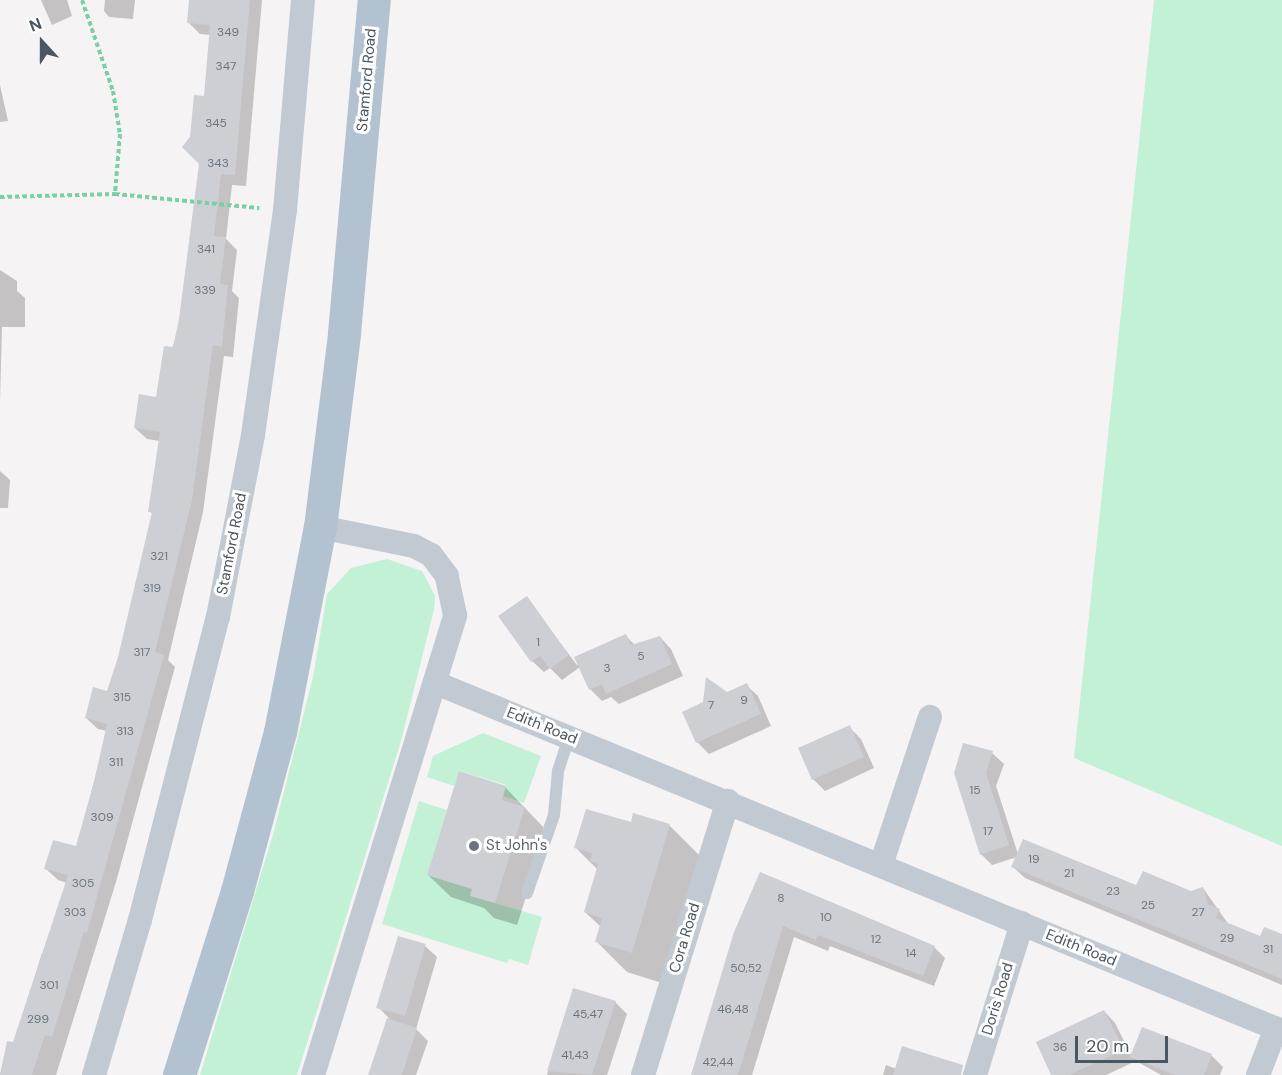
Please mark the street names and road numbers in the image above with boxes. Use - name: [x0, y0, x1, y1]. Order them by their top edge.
- street label: Stamford Road: [354, 28, 380, 132]
- street label: Stamford Road: [213, 492, 251, 596]
- street label: Edith Road: [504, 704, 580, 748]
- street label: Cora Road: [666, 901, 704, 975]
- street label: Edith Road: [1043, 926, 1119, 970]
- street label: Doris Road: [978, 961, 1018, 1037]

